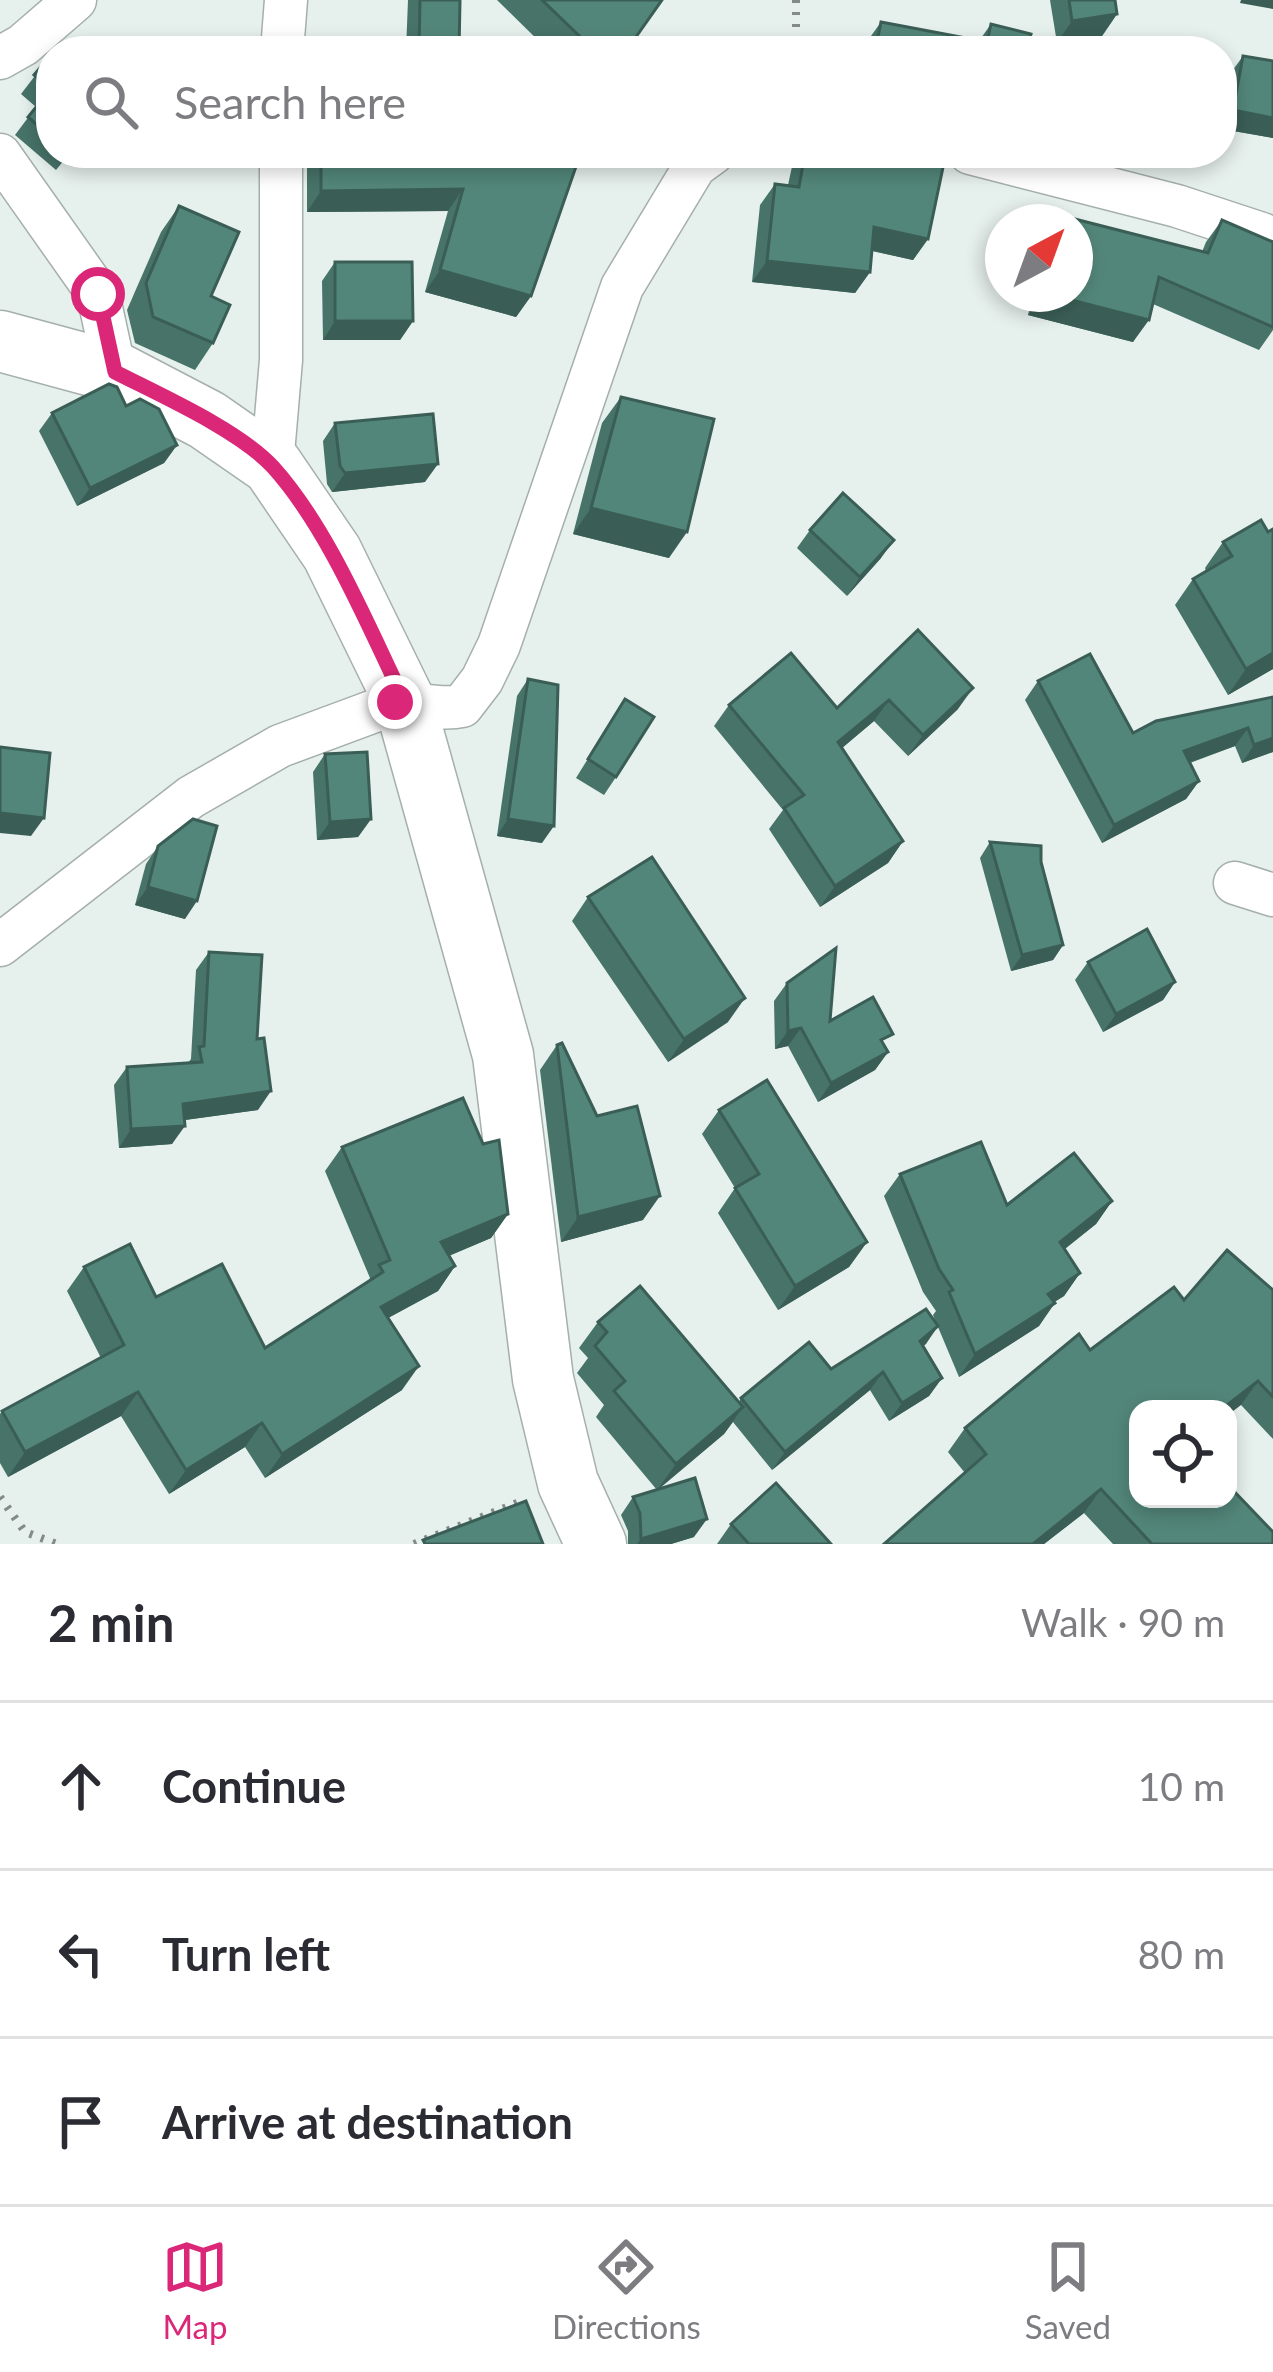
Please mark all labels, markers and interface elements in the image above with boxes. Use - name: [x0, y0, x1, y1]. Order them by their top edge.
- search box: [36, 36, 1237, 168]
- icon: search: [78, 69, 144, 135]
- text: Search here: [174, 75, 406, 129]
- north arrow: [985, 204, 1093, 312]
- route start: [71, 267, 125, 321]
- route end: [368, 675, 422, 729]
- map controls: [1129, 1400, 1237, 1508]
- button: locate: [1129, 1400, 1237, 1508]
- text: 2 min: [48, 1592, 174, 1653]
- text: Walk · 90 m: [1021, 1599, 1225, 1645]
- icon: ahead: [48, 1753, 114, 1819]
- text: Continue: [162, 1759, 346, 1813]
- text: 10 m: [1138, 1763, 1225, 1809]
- icon: left: [48, 1921, 114, 1987]
- text: Turn left: [162, 1927, 330, 1981]
- text: 80 m: [1138, 1931, 1225, 1977]
- icon: arrive: [48, 2089, 114, 2155]
- text: Arrive at destination: [162, 2095, 573, 2149]
- tab: Map: [162, 2234, 228, 2346]
- tab: Directions: [552, 2234, 701, 2346]
- tab: Saved: [1025, 2234, 1111, 2346]

